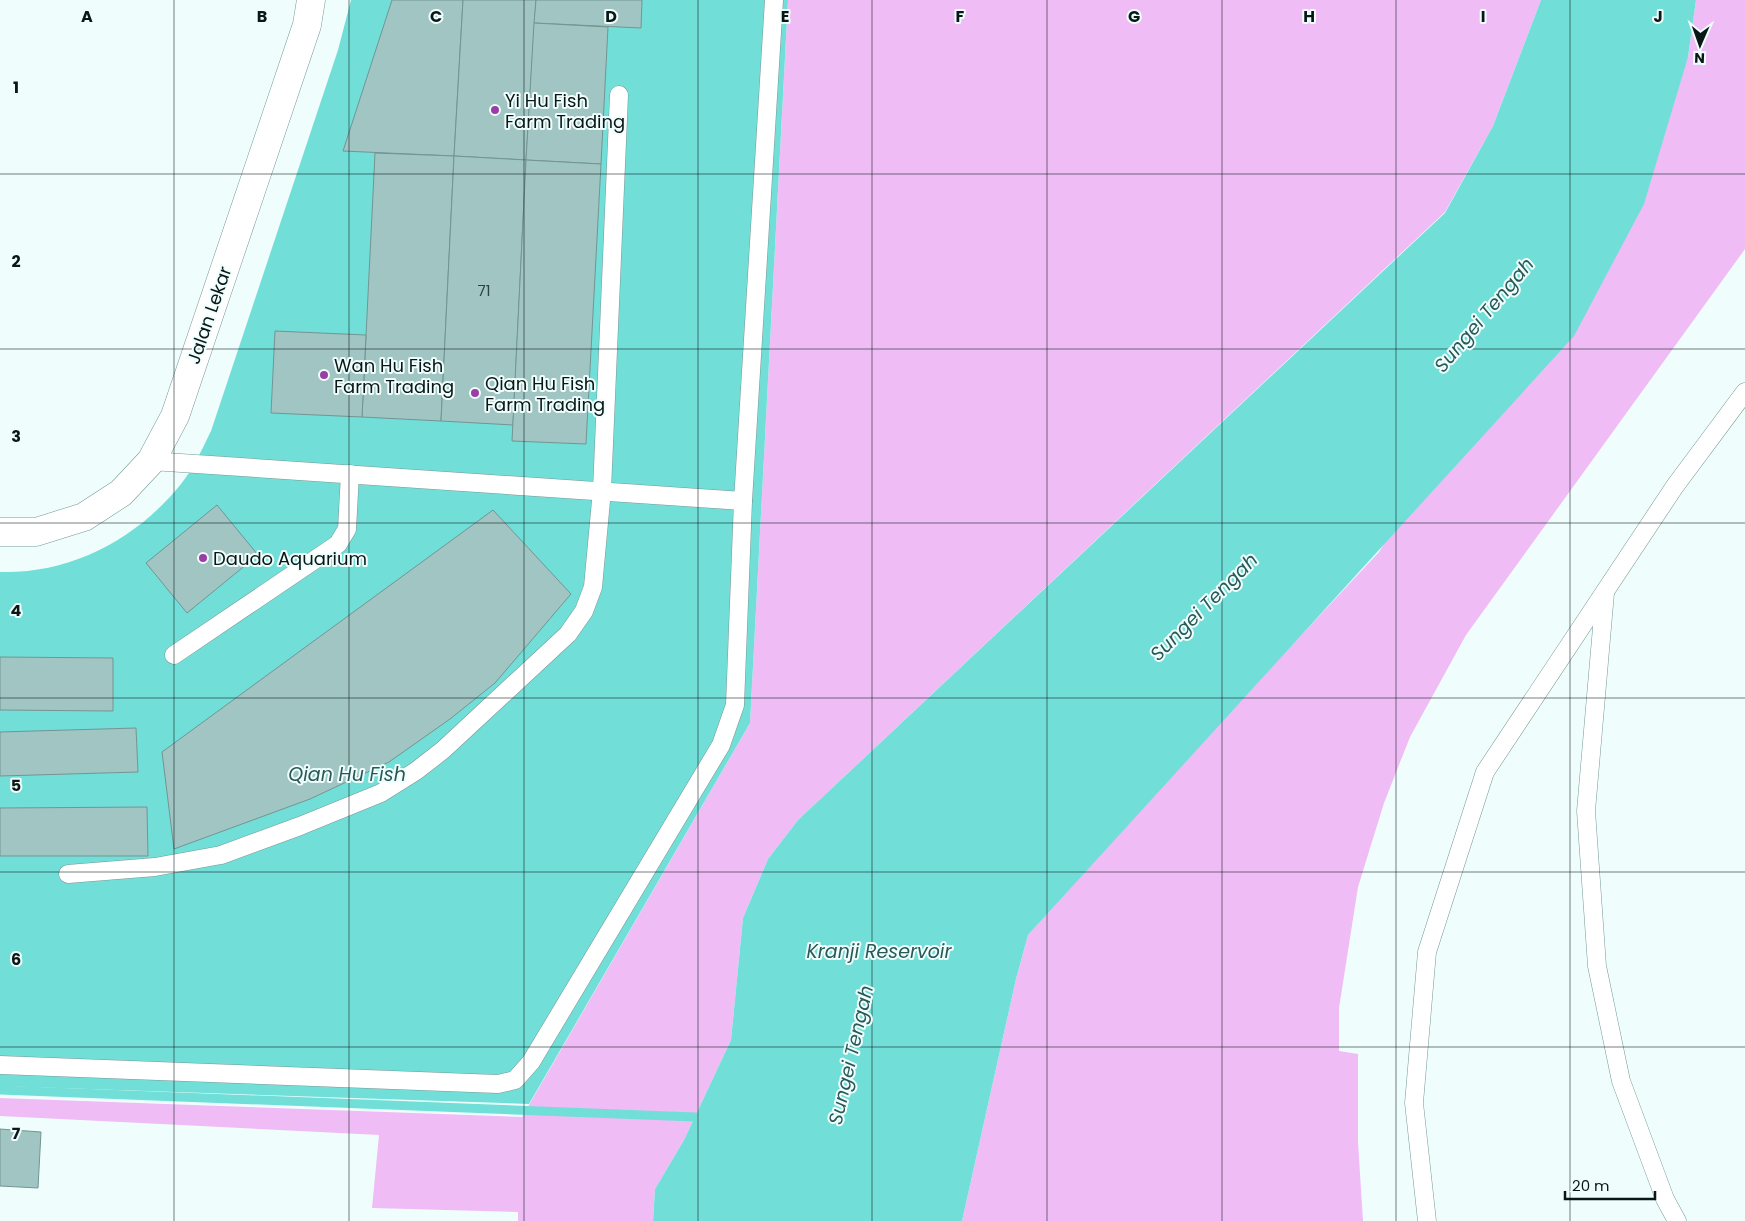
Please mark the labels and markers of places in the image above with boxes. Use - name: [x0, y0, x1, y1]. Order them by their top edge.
- place label: Yi Hu Fish Farm Trading: [505, 88, 625, 134]
- marker: Yi Hu Fish Farm Trading: [489, 104, 501, 116]
- place label: Wan Hu Fish Farm Trading: [334, 353, 454, 399]
- marker: Wan Hu Fish Farm Trading: [318, 369, 330, 381]
- place label: Qian Hu Fish Farm Trading: [485, 371, 605, 417]
- marker: Qian Hu Fish Farm Trading: [469, 387, 481, 399]
- place label: Daudo Aquarium: [213, 546, 367, 571]
- marker: Daudo Aquarium: [197, 552, 209, 564]

